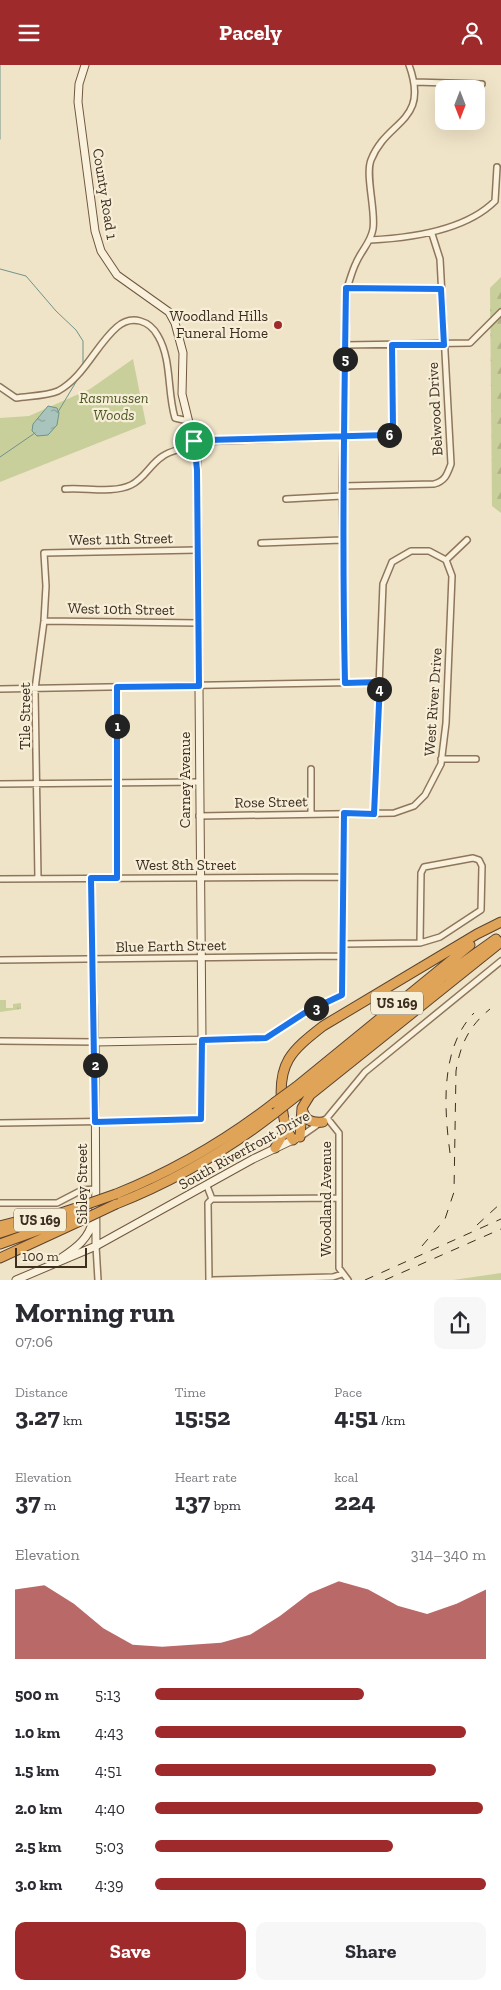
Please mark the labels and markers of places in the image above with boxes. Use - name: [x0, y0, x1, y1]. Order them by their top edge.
- place label: Woodland Hills Funeral Home: [170, 307, 268, 342]
- marker: Woodland Hills Funeral Home: [272, 319, 284, 331]
- pin: 5: [332, 347, 358, 371]
- pin: [173, 420, 215, 462]
- pin: 6: [376, 423, 402, 447]
- pin: 4: [366, 677, 392, 701]
- pin: 1: [104, 713, 130, 739]
- pin: 3: [304, 995, 328, 1021]
- pin: 2: [82, 1053, 108, 1077]

